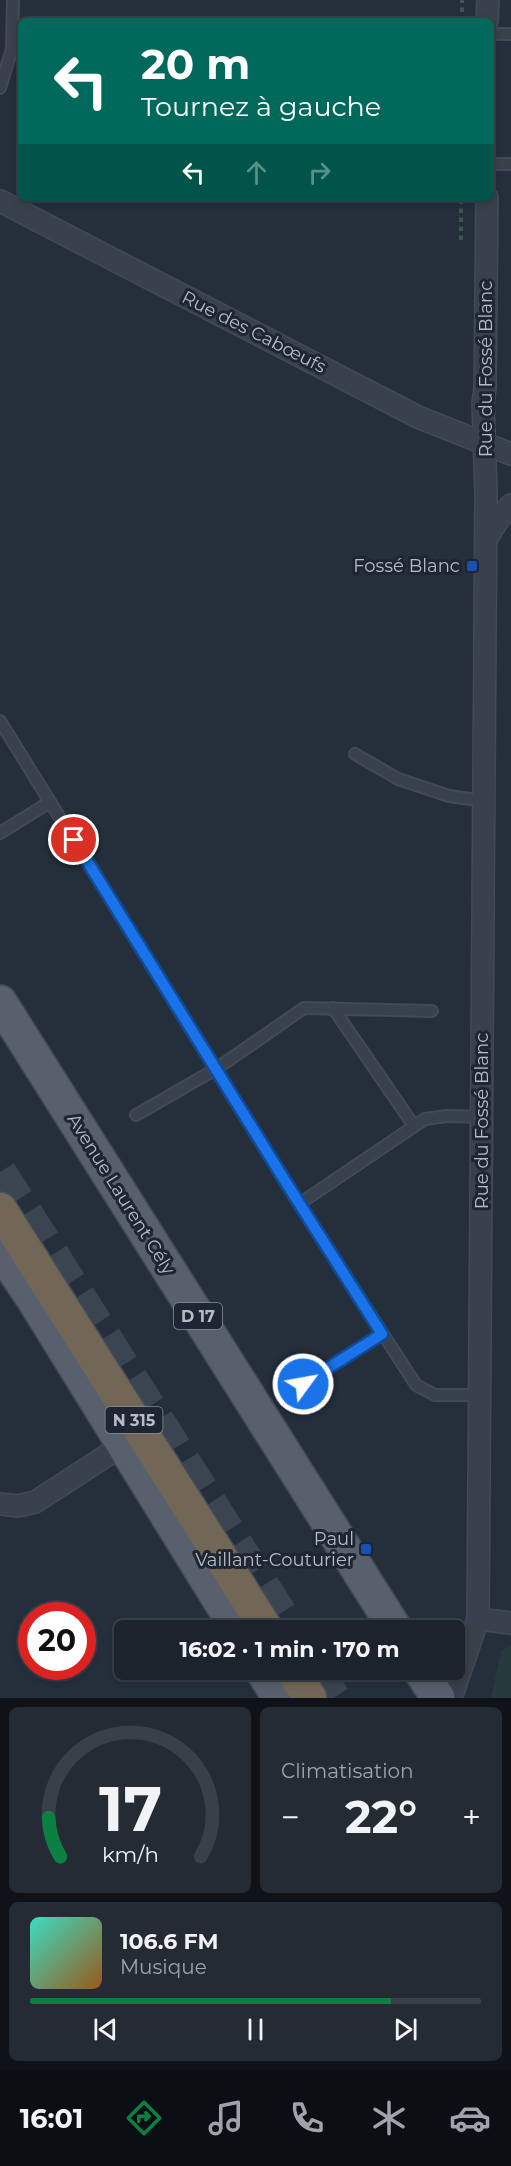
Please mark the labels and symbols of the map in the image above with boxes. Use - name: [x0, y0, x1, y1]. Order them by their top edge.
- street label: Rue du Fossé Blanc: [475, 281, 497, 457]
- street label: Rue des Cabœufs: [178, 286, 330, 378]
- place label: Fossé Blanc: [353, 555, 460, 577]
- marker: Fossé Blanc: [465, 559, 479, 573]
- pin: [48, 814, 99, 865]
- street label: Rue du Fossé Blanc: [471, 1033, 493, 1209]
- street label: Avenue Laurent Cély: [62, 1109, 180, 1279]
- road number: D 17: [174, 1303, 222, 1329]
- position arrow: [271, 1352, 335, 1416]
- road number: N 315: [106, 1407, 162, 1433]
- place label: Paul Vaillant-Couturier: [195, 1528, 354, 1571]
- marker: Paul Vaillant-Couturier: [359, 1542, 373, 1556]
- speed limit sign: 20: [18, 1602, 96, 1680]

